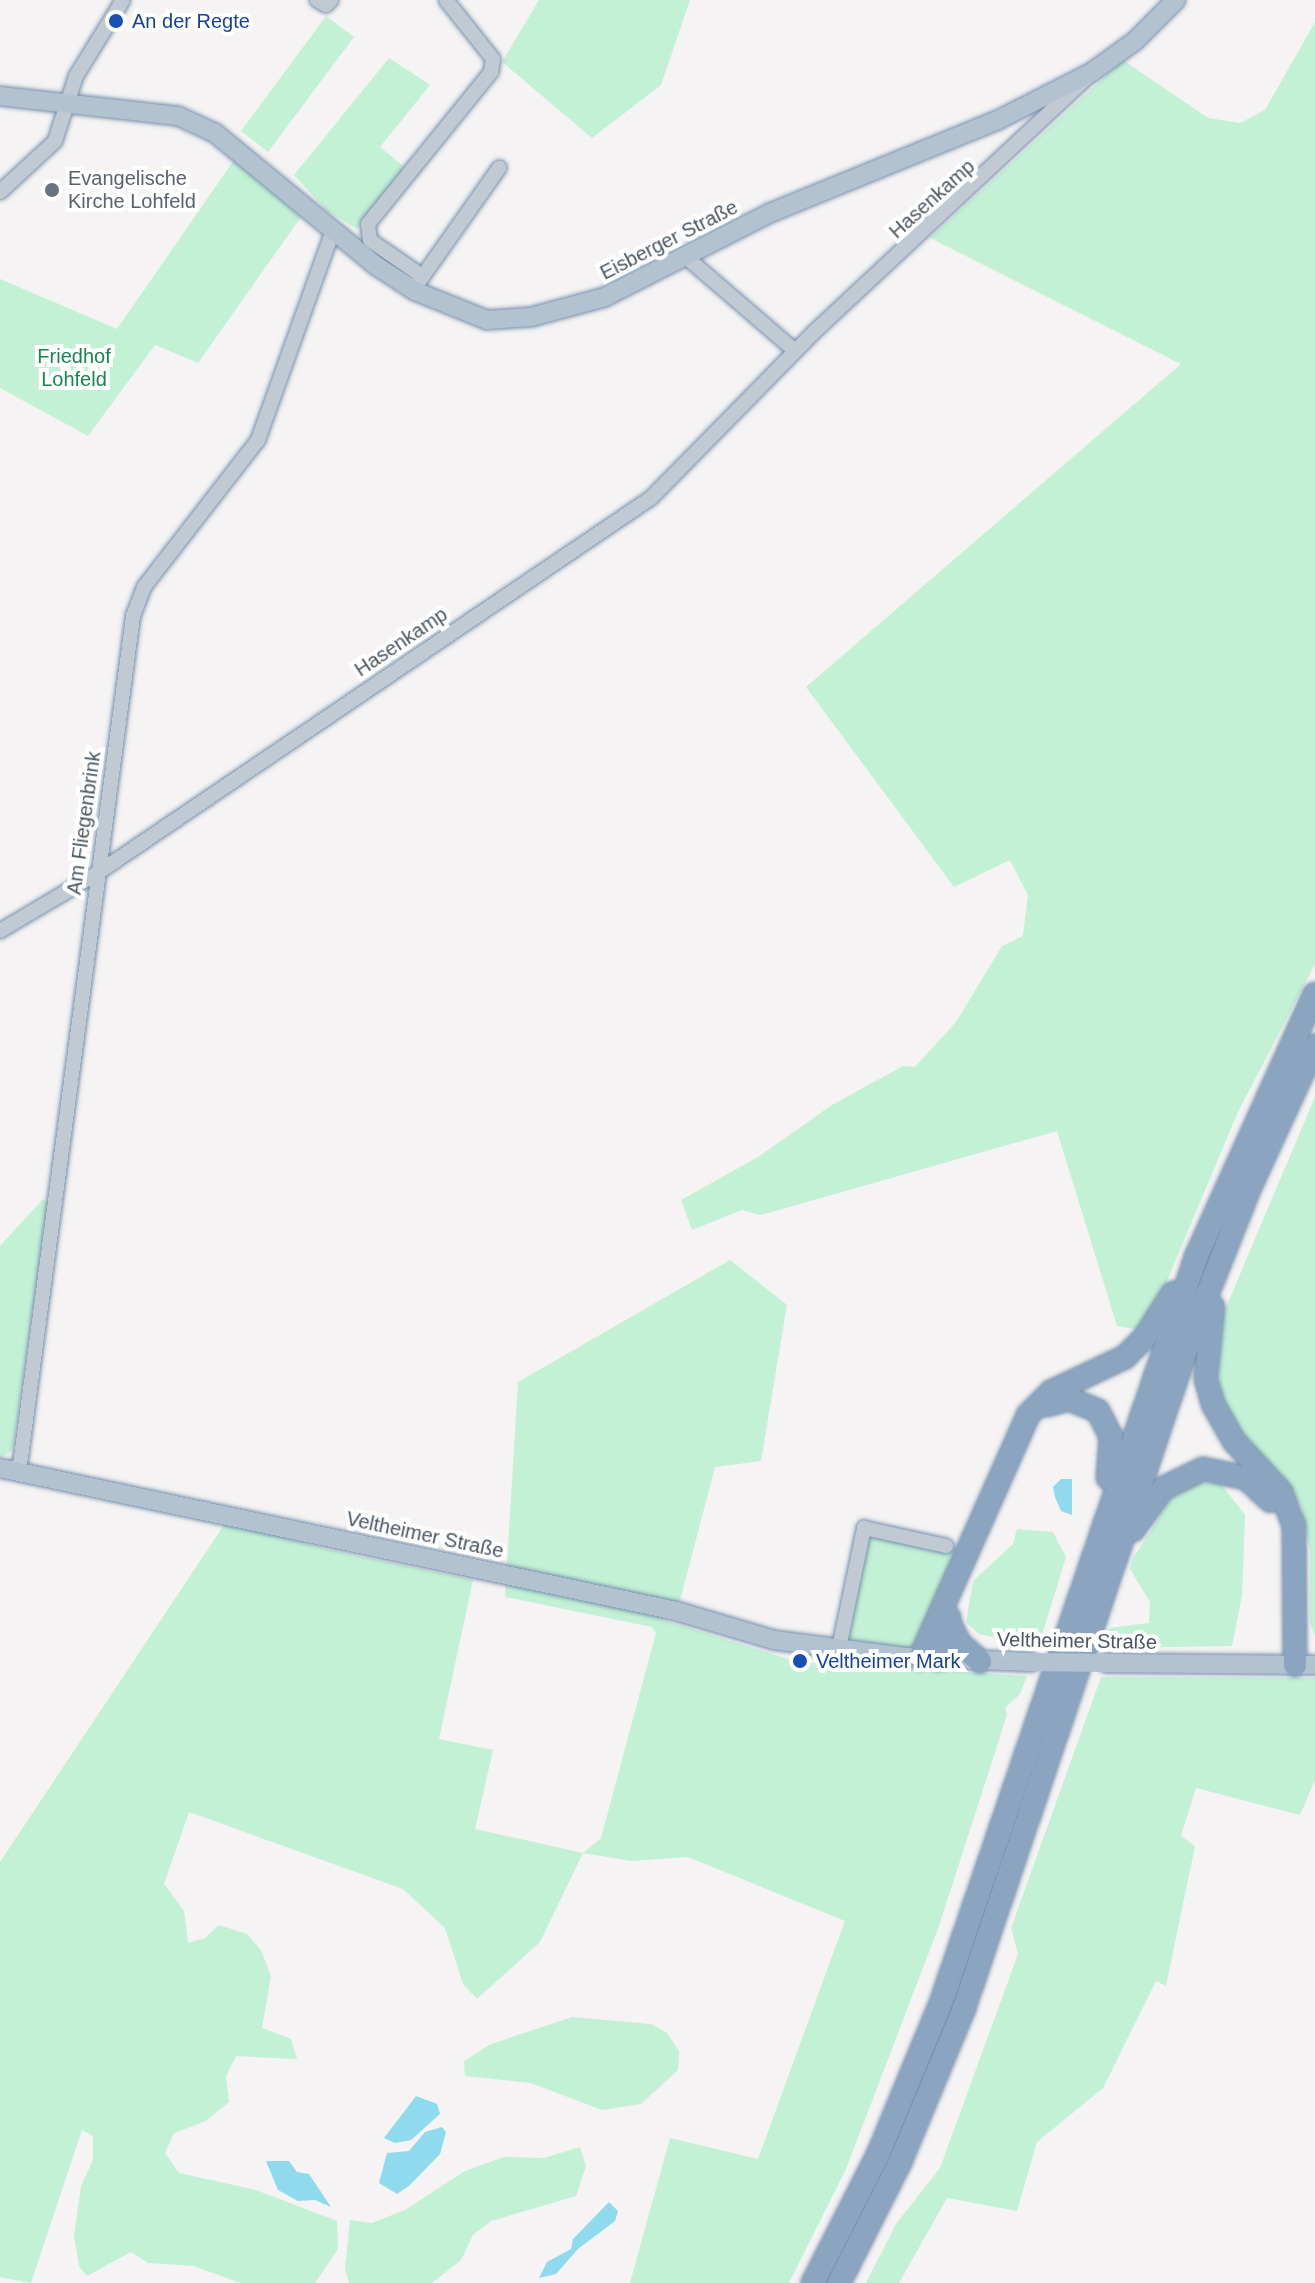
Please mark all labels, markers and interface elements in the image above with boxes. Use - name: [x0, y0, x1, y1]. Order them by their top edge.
- place label: An der Regte: [132, 9, 250, 33]
- marker: An der Regte: [107, 12, 125, 30]
- street label: Hasenkamp: [884, 154, 980, 244]
- place label: Evangelische Kirche Lohfeld: [68, 166, 196, 213]
- marker: Evangelische Kirche Lohfeld: [43, 181, 61, 199]
- street label: Eisberger Straße: [596, 195, 742, 285]
- park label: Friedhof Lohfeld: [37, 345, 111, 392]
- street label: Hasenkamp: [350, 602, 452, 682]
- street label: Am Fliegenbrink: [62, 750, 106, 896]
- street label: Veltheimer Straße: [344, 1507, 506, 1563]
- street label: Veltheimer Straße: [997, 1628, 1157, 1654]
- place label: Veltheimer Mark: [816, 1649, 960, 1673]
- marker: Veltheimer Mark: [791, 1652, 809, 1670]

